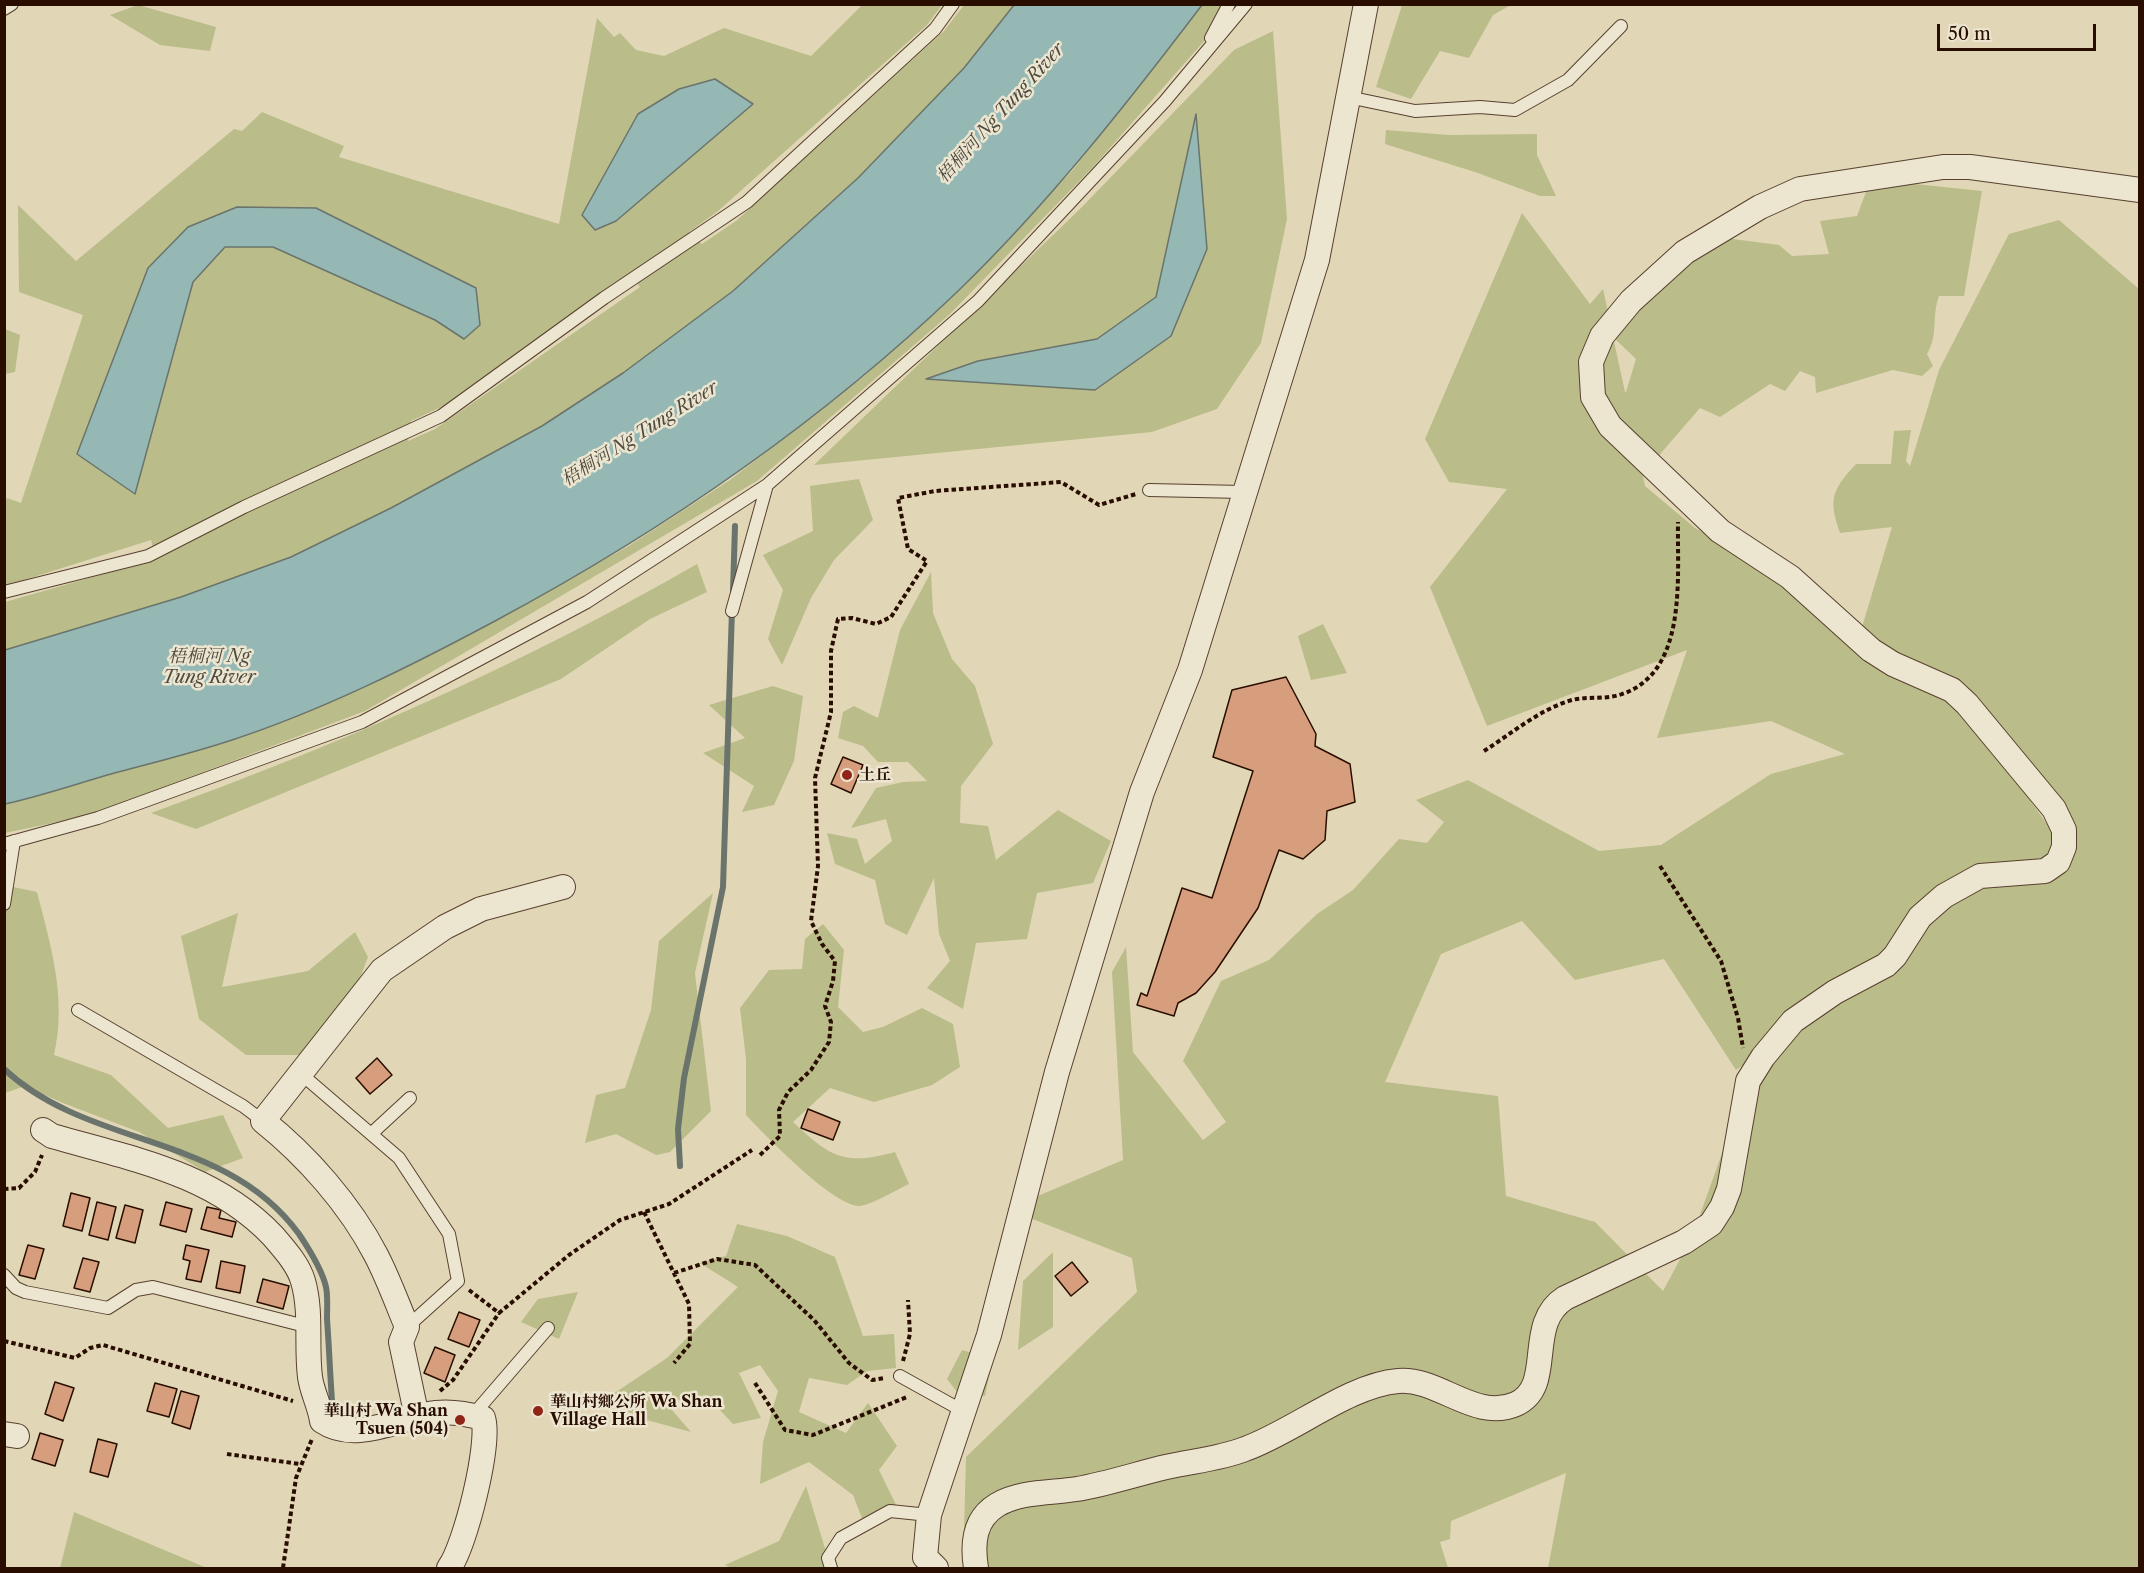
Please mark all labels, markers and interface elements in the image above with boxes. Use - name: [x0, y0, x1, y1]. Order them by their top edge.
- scale bar: [1940, 12, 2099, 50]
- text: 50 m: [1948, 23, 1991, 45]
- water label: 梧桐河 Ng Tung River: [933, 39, 1069, 187]
- water label: 梧桐河 Ng Tung River: [558, 377, 722, 491]
- water label: 梧桐河 Ng Tung River: [162, 646, 256, 688]
- place label: 土丘: [859, 765, 891, 785]
- marker: 土丘: [840, 768, 854, 782]
- place label: 華山村鄉公所 Wa Shan Village Hall: [550, 1392, 722, 1430]
- place label: 華山村 Wa Shan Tsuen (504): [324, 1401, 448, 1439]
- marker: 華山村鄉公所 Wa Shan Village Hall: [531, 1404, 545, 1418]
- marker: 華山村 Wa Shan Tsuen (504): [453, 1413, 467, 1427]

